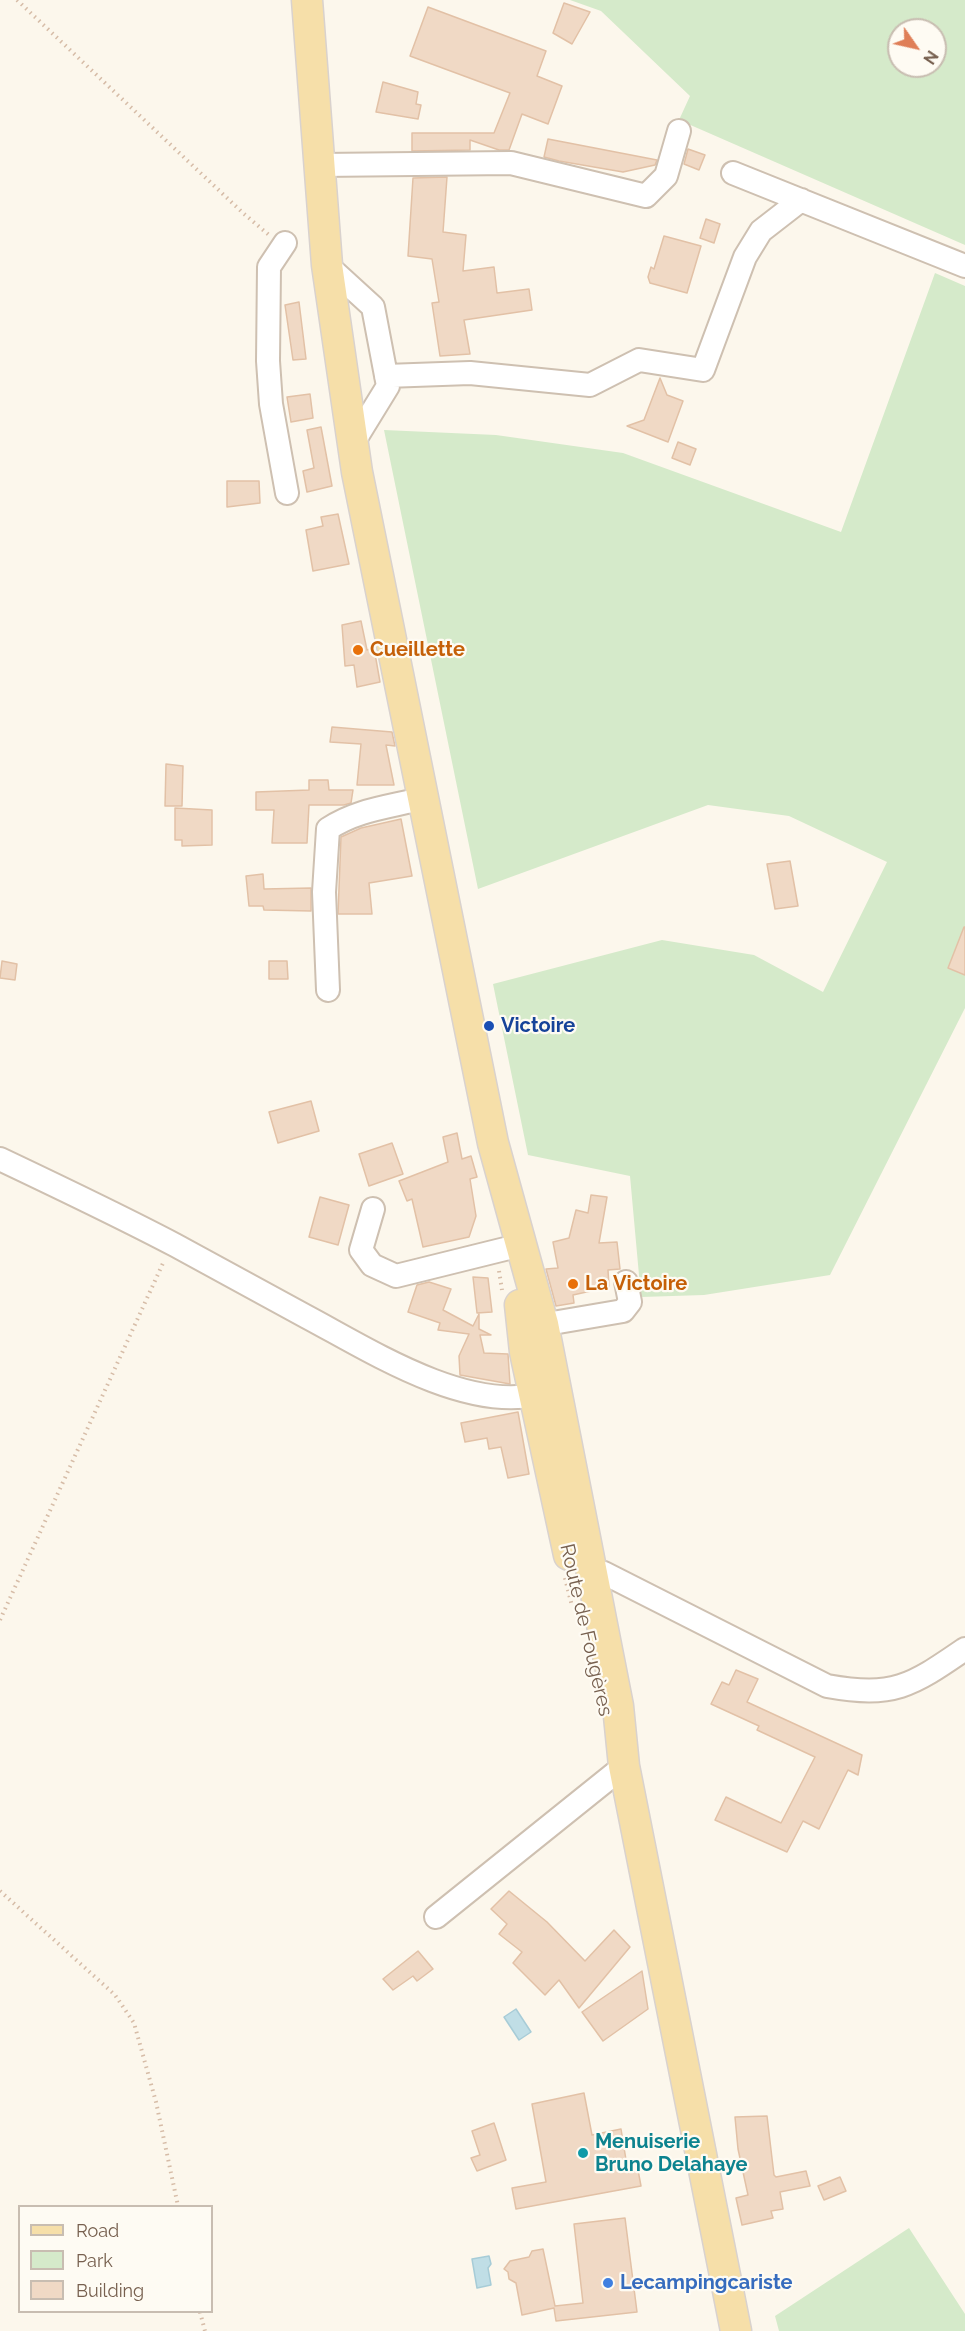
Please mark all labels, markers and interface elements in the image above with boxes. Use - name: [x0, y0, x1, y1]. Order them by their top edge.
- north arrow: [887, 18, 947, 78]
- text: N: [919, 47, 942, 68]
- place label: Cueillette: [370, 638, 465, 662]
- marker: Cueillette: [351, 643, 365, 657]
- place label: Victoire: [501, 1014, 575, 1038]
- marker: Victoire: [482, 1019, 496, 1033]
- place label: La Victoire: [585, 1272, 687, 1296]
- marker: La Victoire: [566, 1277, 580, 1291]
- street label: Route de Fougères: [554, 1541, 618, 1719]
- place label: Menuiserie Bruno Delahaye: [595, 2130, 748, 2177]
- marker: Menuiserie Bruno Delahaye: [576, 2146, 590, 2160]
- legend: [18, 2205, 213, 2313]
- text: Road: [76, 2220, 119, 2241]
- text: Park: [76, 2250, 113, 2271]
- place label: Lecampingcariste: [620, 2271, 792, 2295]
- marker: Lecampingcariste: [601, 2276, 615, 2290]
- text: Building: [76, 2280, 144, 2301]

